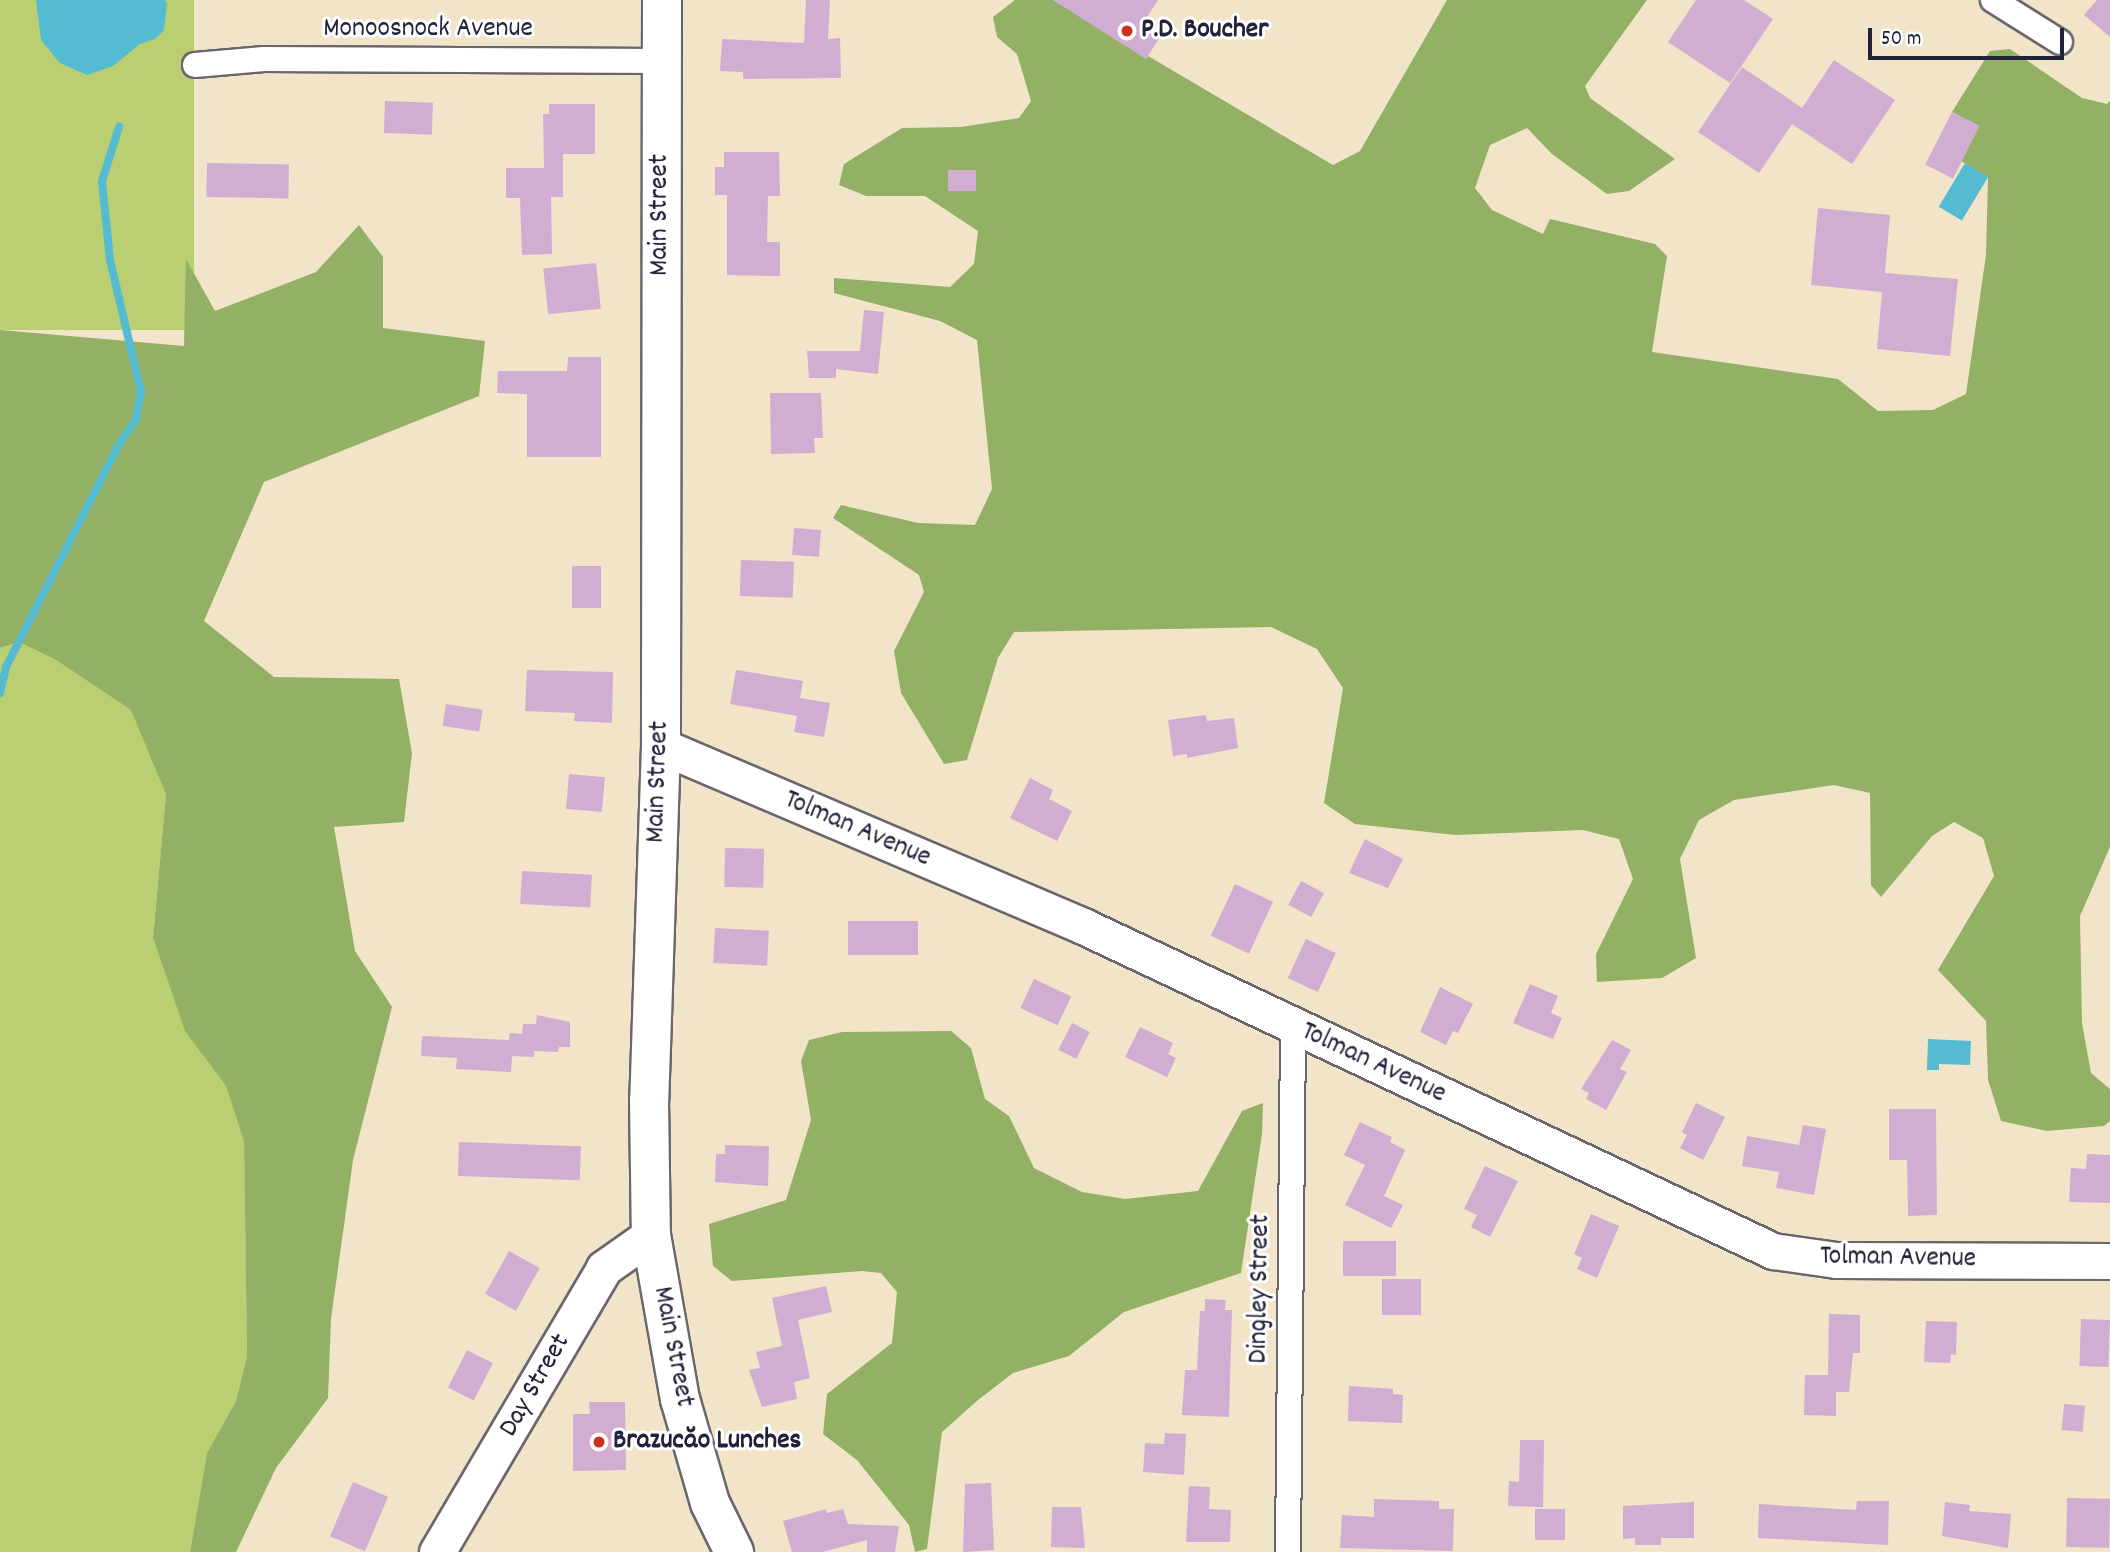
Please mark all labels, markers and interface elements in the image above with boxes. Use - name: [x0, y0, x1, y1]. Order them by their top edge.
- street label: Monoosnock Avenue: [323, 13, 533, 47]
- place label: P.D. Boucher: [1141, 14, 1268, 48]
- scale bar: [1872, 14, 2068, 58]
- marker: P.D. Boucher: [1119, 23, 1135, 39]
- text: 50 m: [1881, 25, 1921, 55]
- street label: Main Street: [644, 154, 678, 276]
- street label: Main Street: [640, 720, 678, 844]
- street label: Tolman Avenue: [779, 784, 935, 876]
- street label: Tolman Avenue: [1295, 1016, 1451, 1112]
- street label: Dingley Street: [1243, 1214, 1279, 1364]
- street label: Tolman Avenue: [1820, 1241, 1976, 1277]
- street label: Main Street: [644, 1284, 700, 1410]
- street label: Day Street: [493, 1329, 579, 1443]
- place label: Brazucăo Lunches: [613, 1425, 801, 1459]
- marker: Brazucăo Lunches: [591, 1434, 607, 1450]

